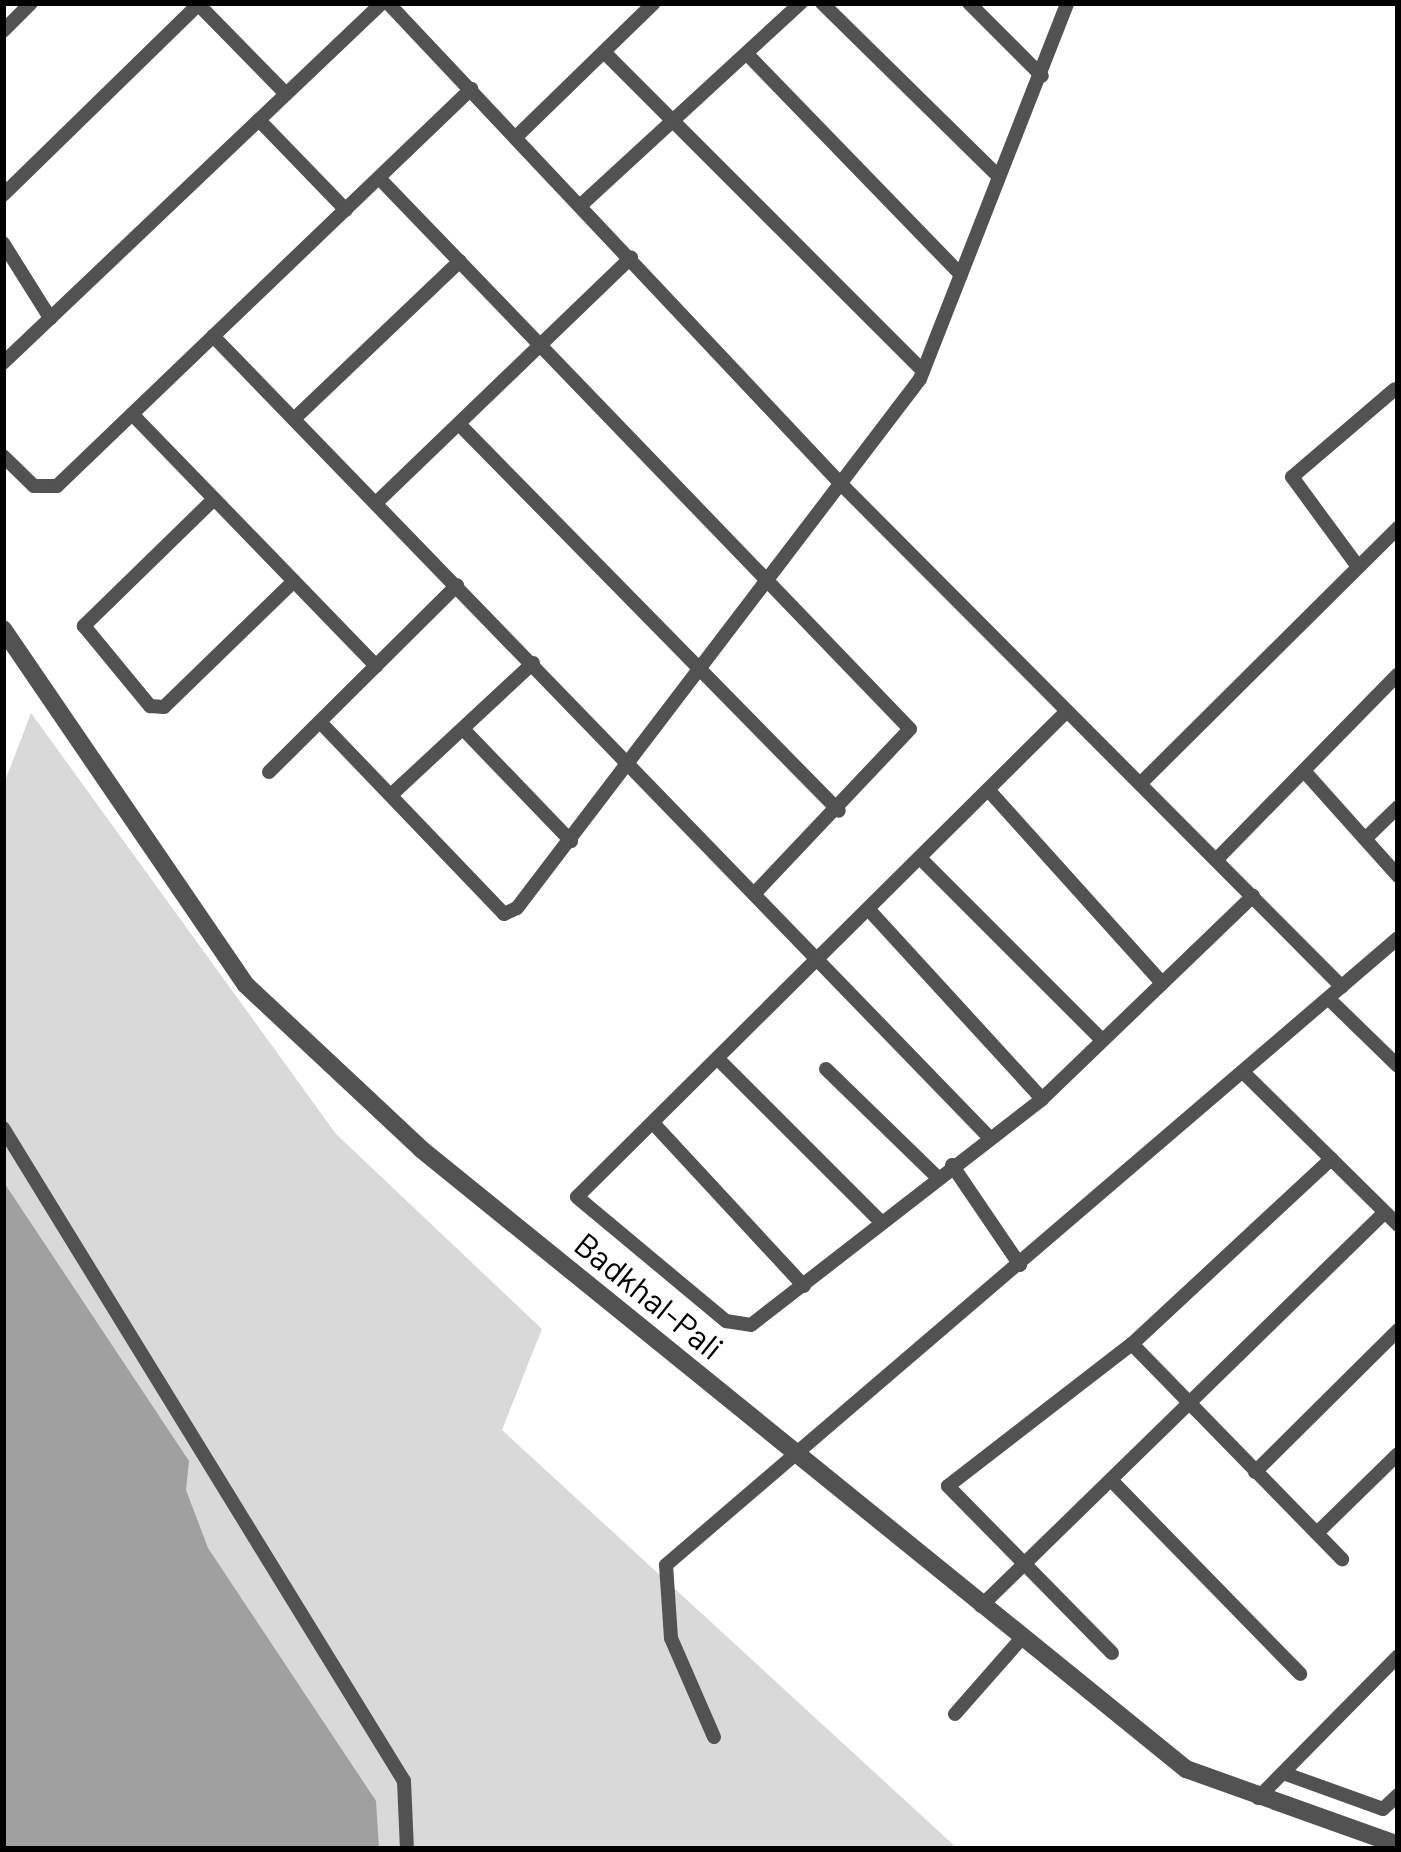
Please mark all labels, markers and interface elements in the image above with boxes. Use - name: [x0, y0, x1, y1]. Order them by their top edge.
- street label: Badkhal-Pali: [567, 1224, 731, 1368]

